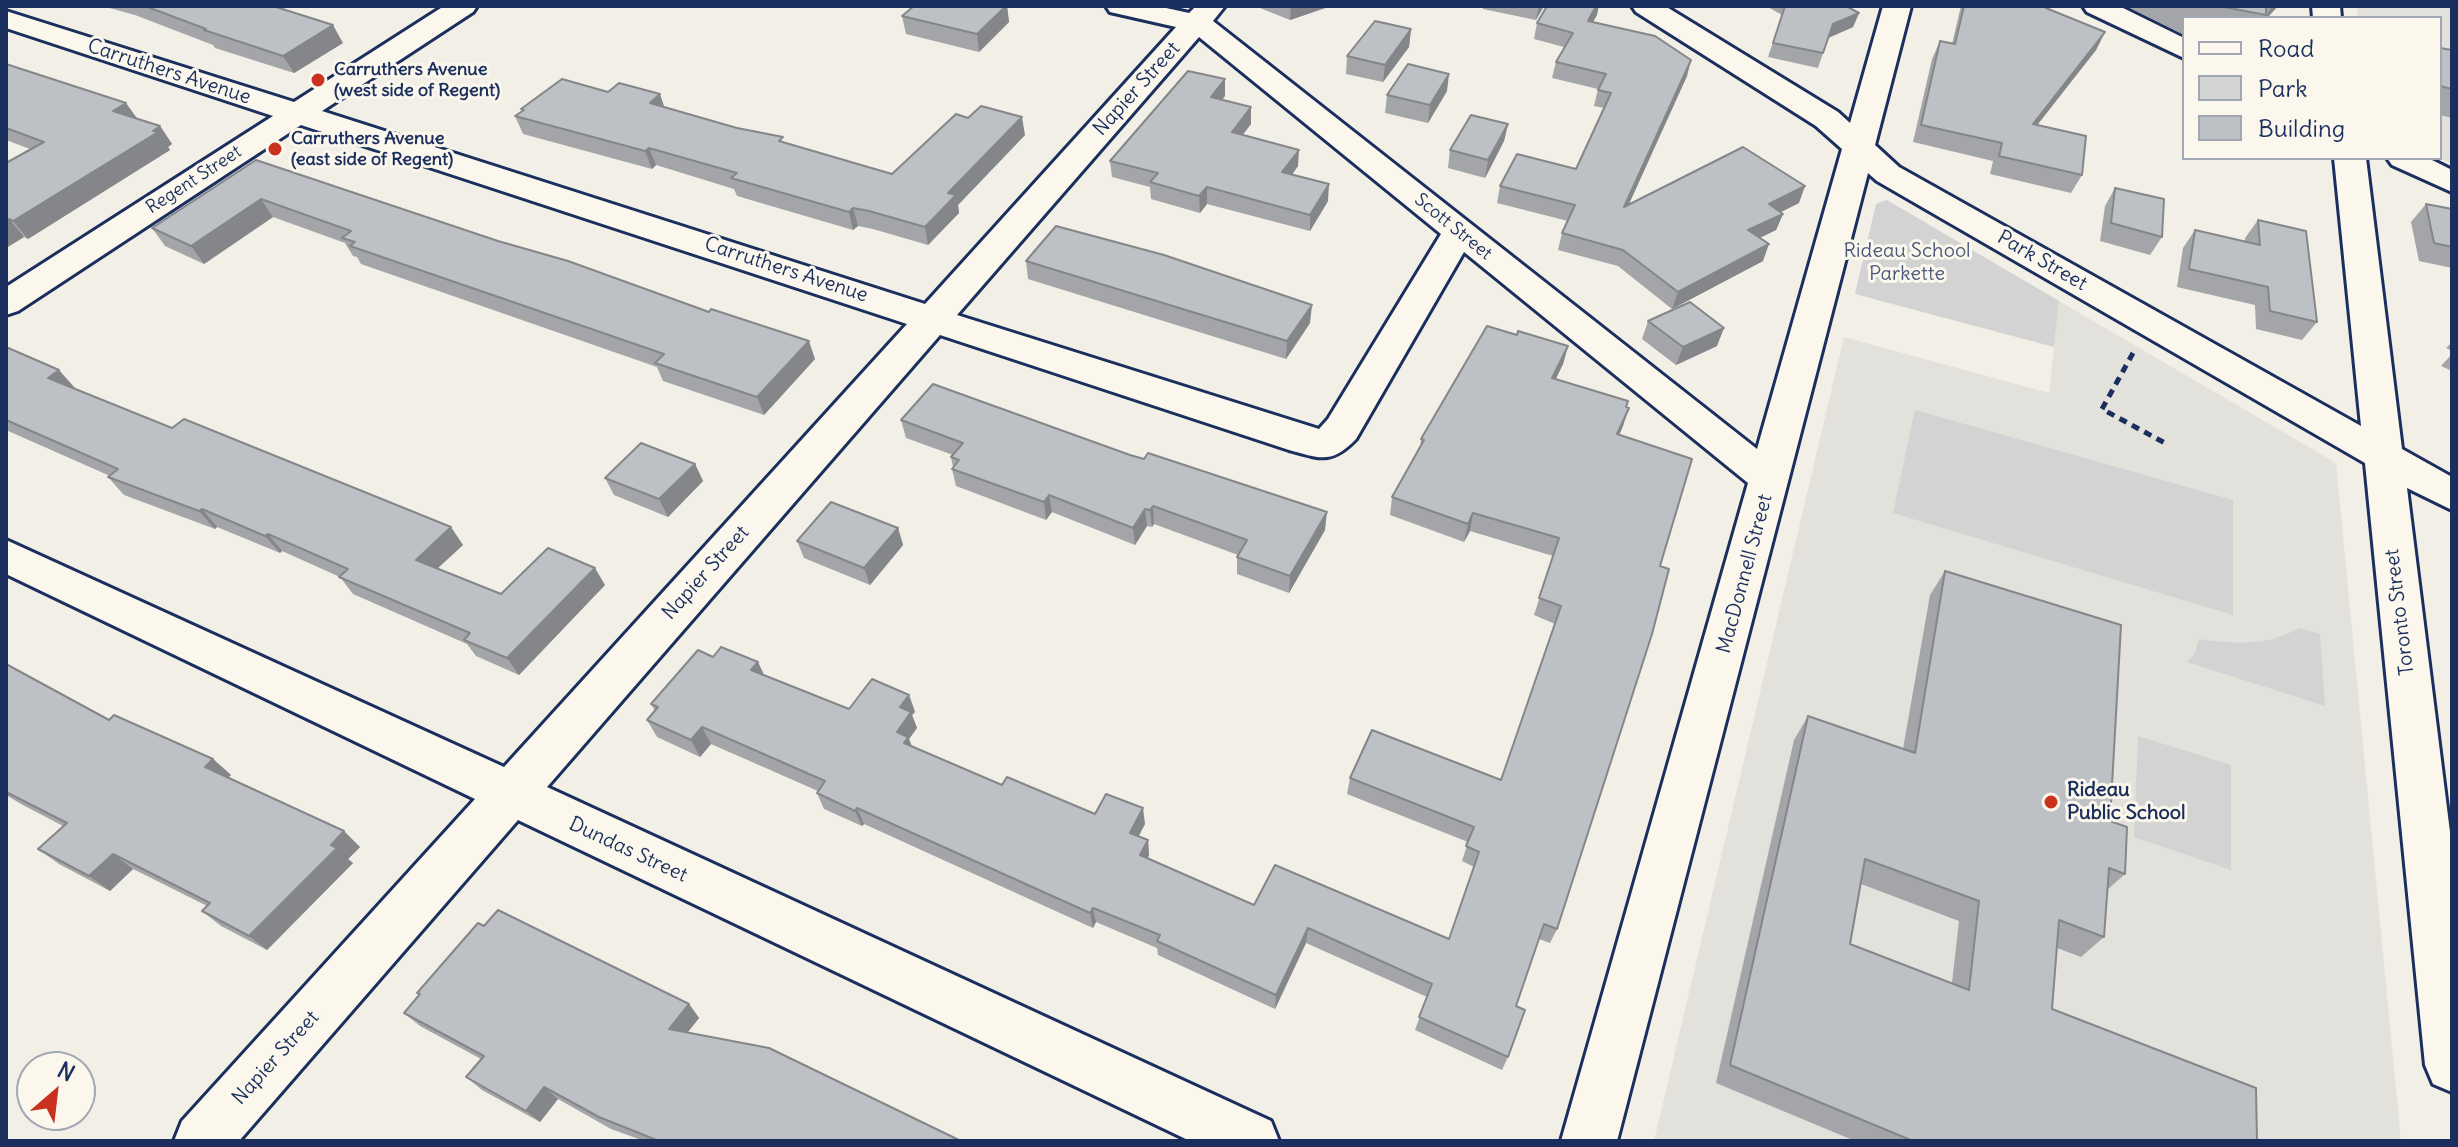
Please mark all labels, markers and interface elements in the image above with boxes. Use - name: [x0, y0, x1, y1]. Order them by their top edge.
- legend: [2182, 16, 2442, 160]
- text: Road: [2258, 33, 2314, 63]
- street label: Carruthers Avenue: [84, 34, 254, 110]
- street label: Napier Street: [1089, 37, 1185, 141]
- place label: Carruthers Avenue (west side of Regent): [334, 59, 500, 102]
- marker: Carruthers Avenue (west side of Regent): [309, 71, 327, 89]
- text: Park: [2258, 73, 2308, 103]
- text: Building: [2258, 113, 2345, 143]
- place label: Carruthers Avenue (east side of Regent): [291, 128, 453, 170]
- marker: Carruthers Avenue (east side of Regent): [266, 140, 284, 158]
- street label: Regent Street: [142, 141, 246, 219]
- street label: Scott Street: [1410, 189, 1496, 265]
- street label: Park Street: [1993, 226, 2091, 296]
- street label: Carruthers Avenue: [701, 232, 871, 308]
- park label: Rideau School Parkette: [1843, 239, 1971, 286]
- street label: MacDonnell Street: [1712, 492, 1778, 656]
- street label: Napier Street: [658, 521, 754, 625]
- street label: Toronto Street: [2380, 547, 2420, 677]
- place label: Rideau Public School: [2067, 778, 2185, 825]
- marker: Rideau Public School: [2042, 793, 2060, 811]
- street label: Dundas Street: [565, 812, 691, 888]
- street label: Napier Street: [228, 1006, 324, 1110]
- north arrow: [16, 1051, 96, 1131]
- text: N: [53, 1056, 80, 1088]

